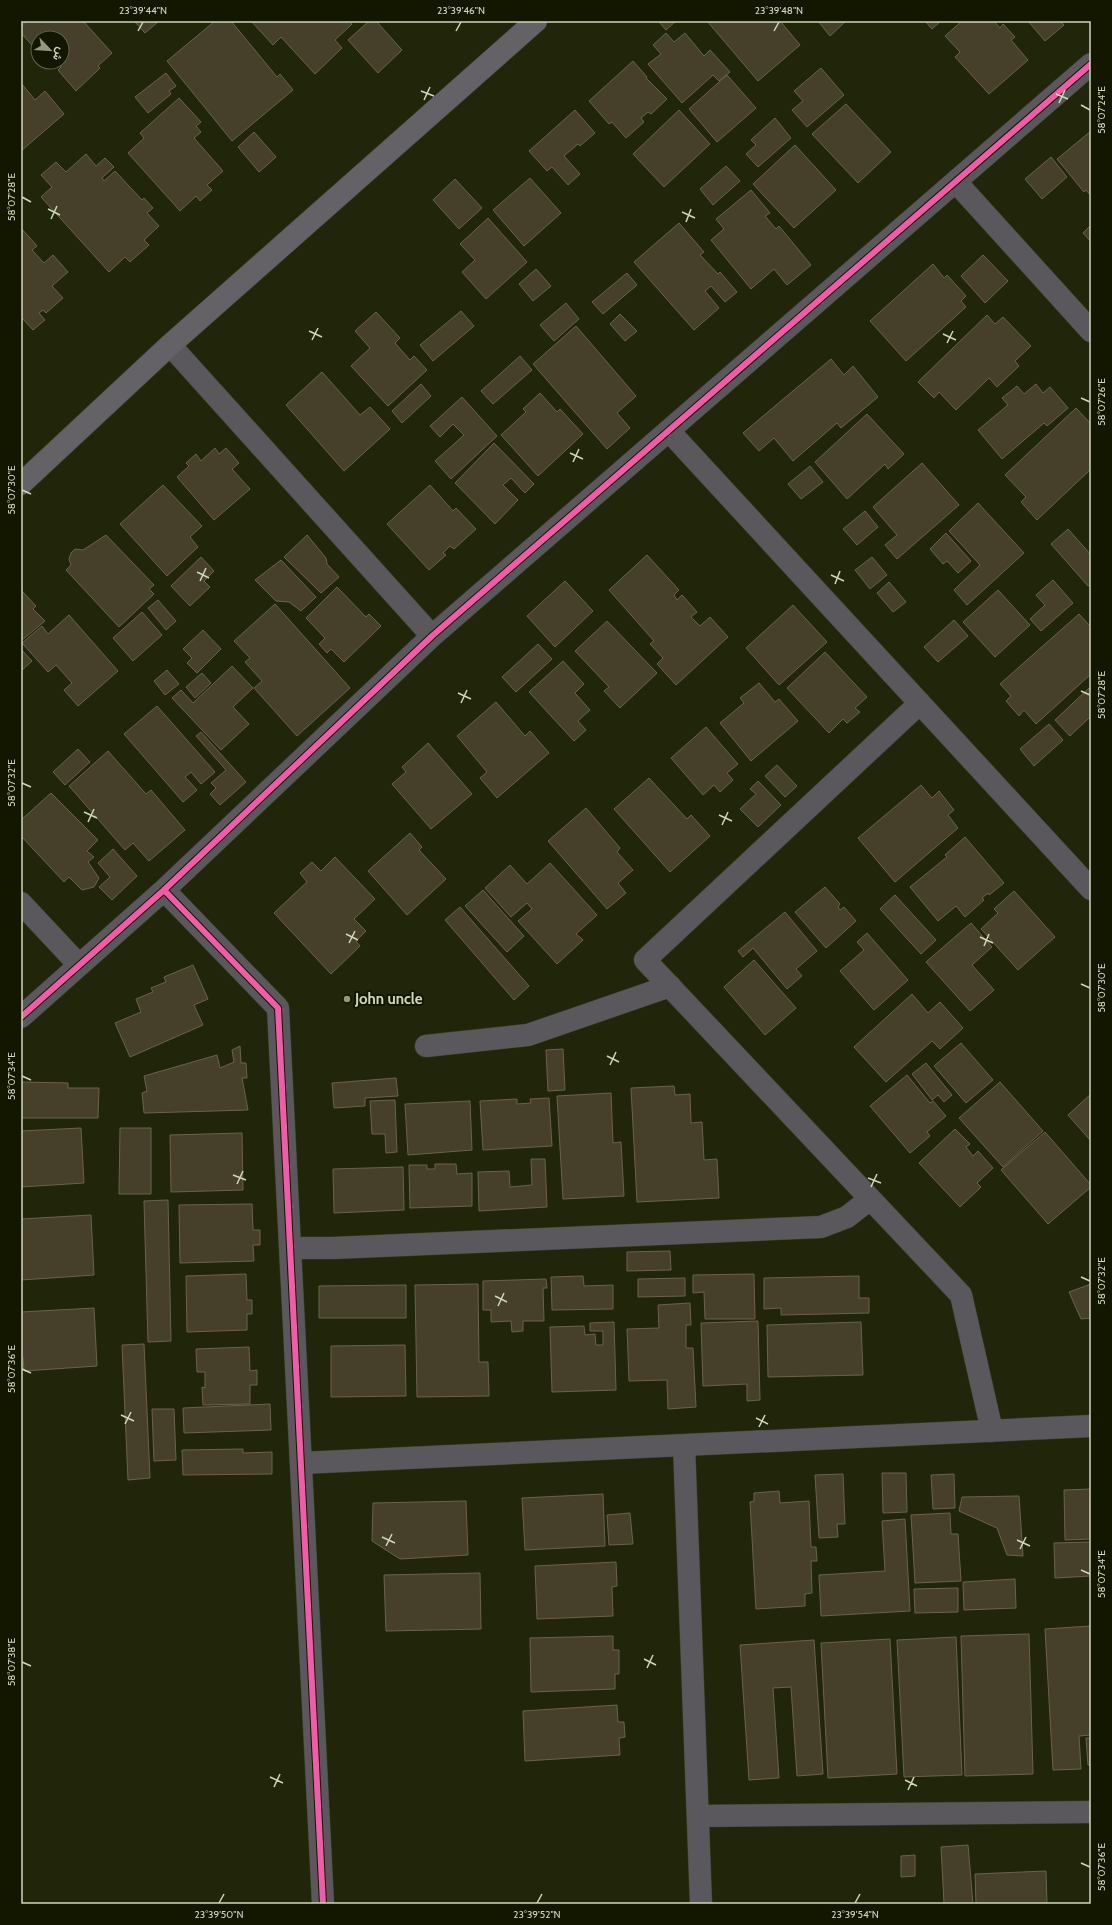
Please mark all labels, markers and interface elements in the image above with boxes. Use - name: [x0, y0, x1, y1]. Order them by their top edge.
- text: 23°39'44"N: [119, 4, 167, 17]
- text: 23°39'46"N: [437, 4, 485, 17]
- text: 23°39'48"N: [755, 4, 803, 17]
- north arrow: [30, 30, 70, 70]
- text: ش: [50, 45, 68, 63]
- text: 58°07'24"E: [1095, 86, 1108, 134]
- text: 58°07'28"E: [5, 173, 18, 221]
- text: 58°07'26"E: [1095, 378, 1108, 426]
- text: 58°07'30"E: [5, 465, 18, 515]
- text: 58°07'28"E: [1095, 671, 1108, 719]
- text: 58°07'32"E: [5, 759, 18, 807]
- text: 58°07'30"E: [1095, 963, 1108, 1013]
- place label: John uncle: [354, 990, 423, 1008]
- marker: John uncle: [342, 994, 352, 1004]
- text: 58°07'34"E: [5, 1052, 18, 1100]
- text: 58°07'32"E: [1095, 1257, 1108, 1305]
- text: 58°07'36"E: [5, 1345, 18, 1393]
- text: 58°07'34"E: [1095, 1550, 1108, 1598]
- text: 58°07'38"E: [5, 1637, 18, 1686]
- text: 58°07'36"E: [1095, 1843, 1108, 1891]
- text: 23°39'50"N: [194, 1908, 244, 1921]
- text: 23°39'52"N: [513, 1908, 561, 1921]
- text: 23°39'54"N: [831, 1908, 879, 1921]

